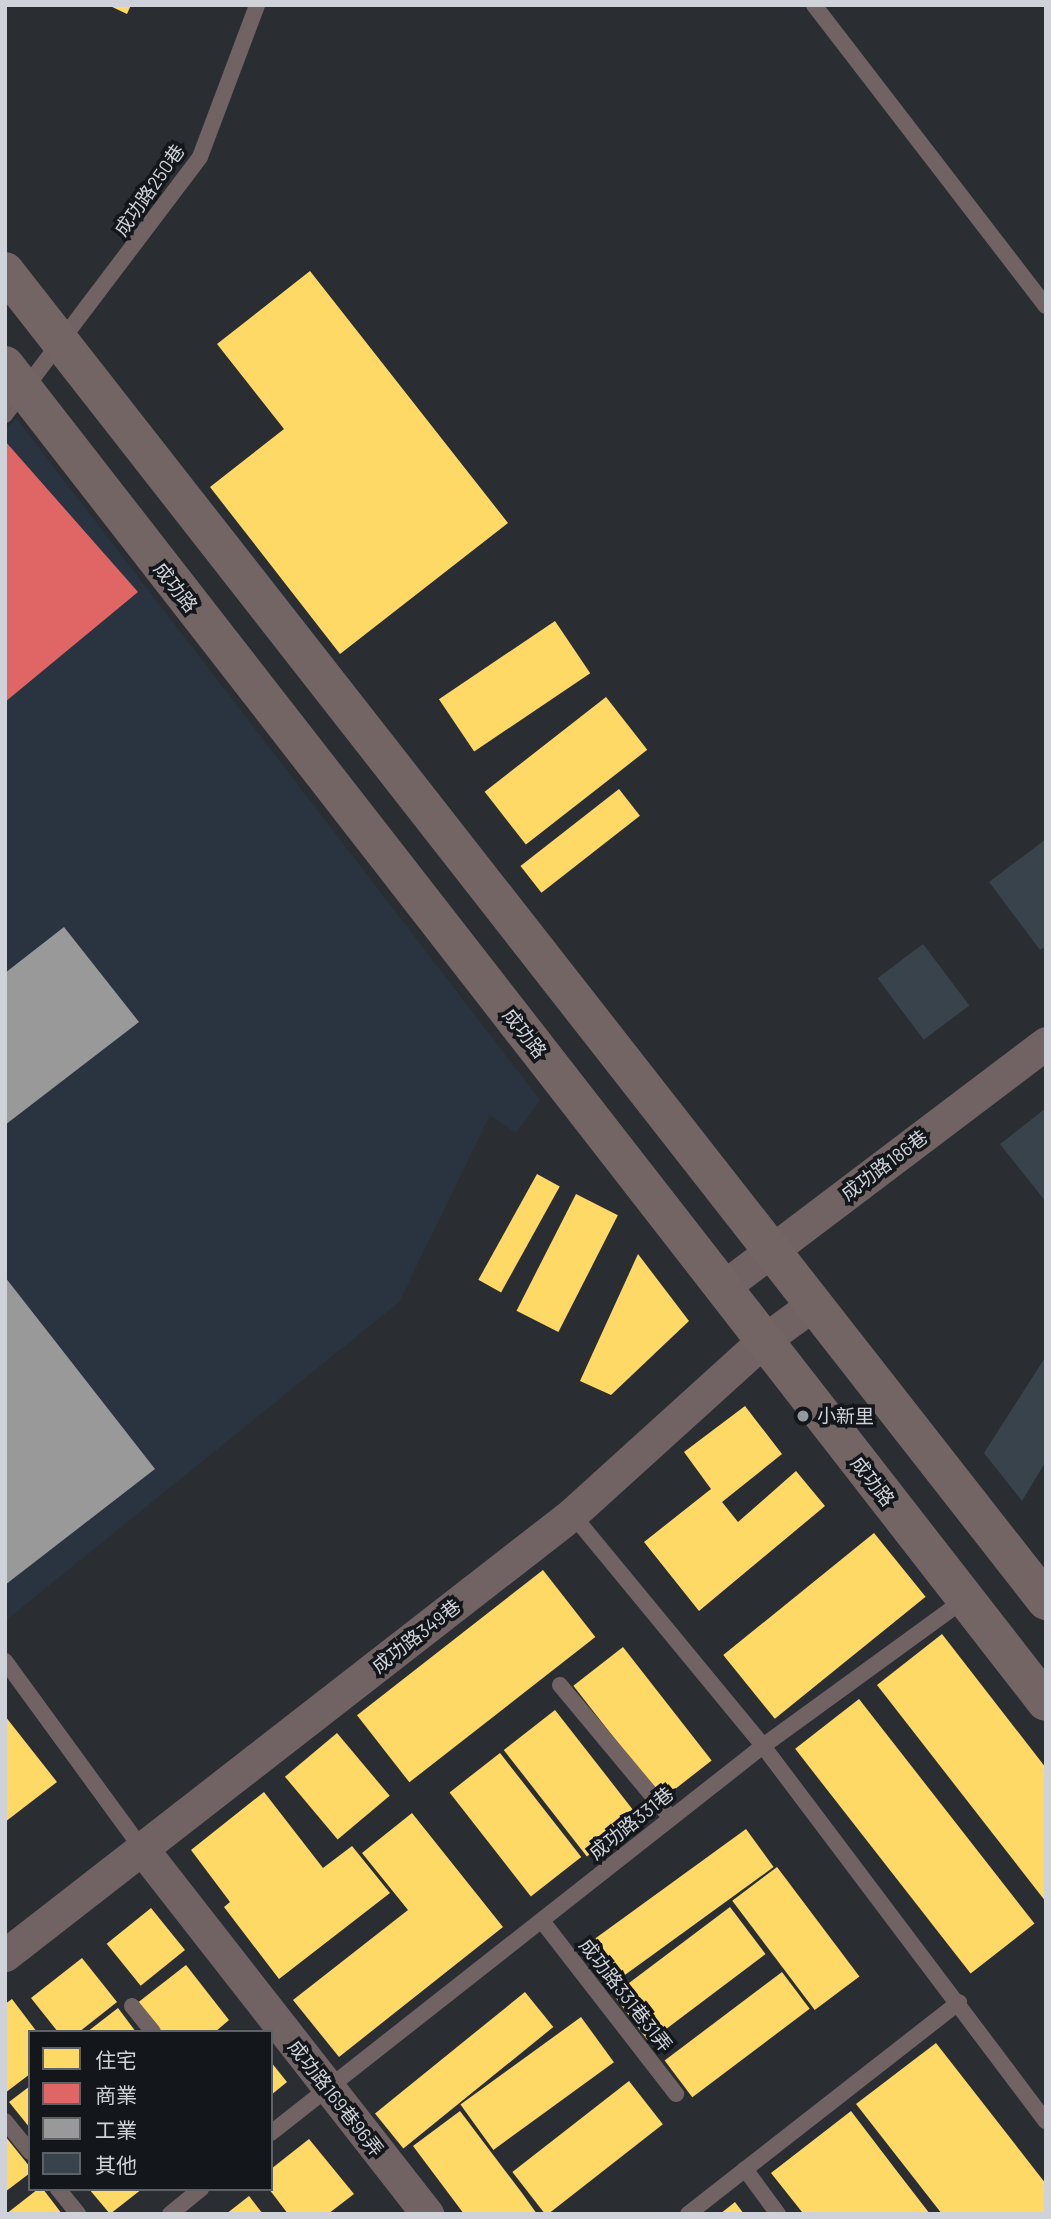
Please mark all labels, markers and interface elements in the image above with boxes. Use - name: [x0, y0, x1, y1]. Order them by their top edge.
- street label: 成功路250巷: [109, 140, 189, 240]
- street label: 成功路: [149, 558, 203, 616]
- street label: 成功路: [498, 1004, 552, 1062]
- street label: 成功路186巷: [836, 1125, 932, 1205]
- place label: 小新里: [817, 1405, 874, 1427]
- marker: 小新里: [795, 1408, 811, 1424]
- street label: 成功路: [846, 1452, 900, 1510]
- street label: 成功路349巷: [367, 1594, 465, 1678]
- street label: 成功路331巷: [584, 1782, 678, 1864]
- street label: 成功路331巷31弄: [575, 1934, 677, 2056]
- legend: [28, 2030, 273, 2191]
- street label: 成功路169巷96弄: [284, 2035, 388, 2161]
- text: 住宅: [95, 2047, 137, 2072]
- text: 商業: [95, 2082, 137, 2107]
- text: 工業: [95, 2117, 137, 2142]
- text: 其他: [95, 2152, 137, 2177]

